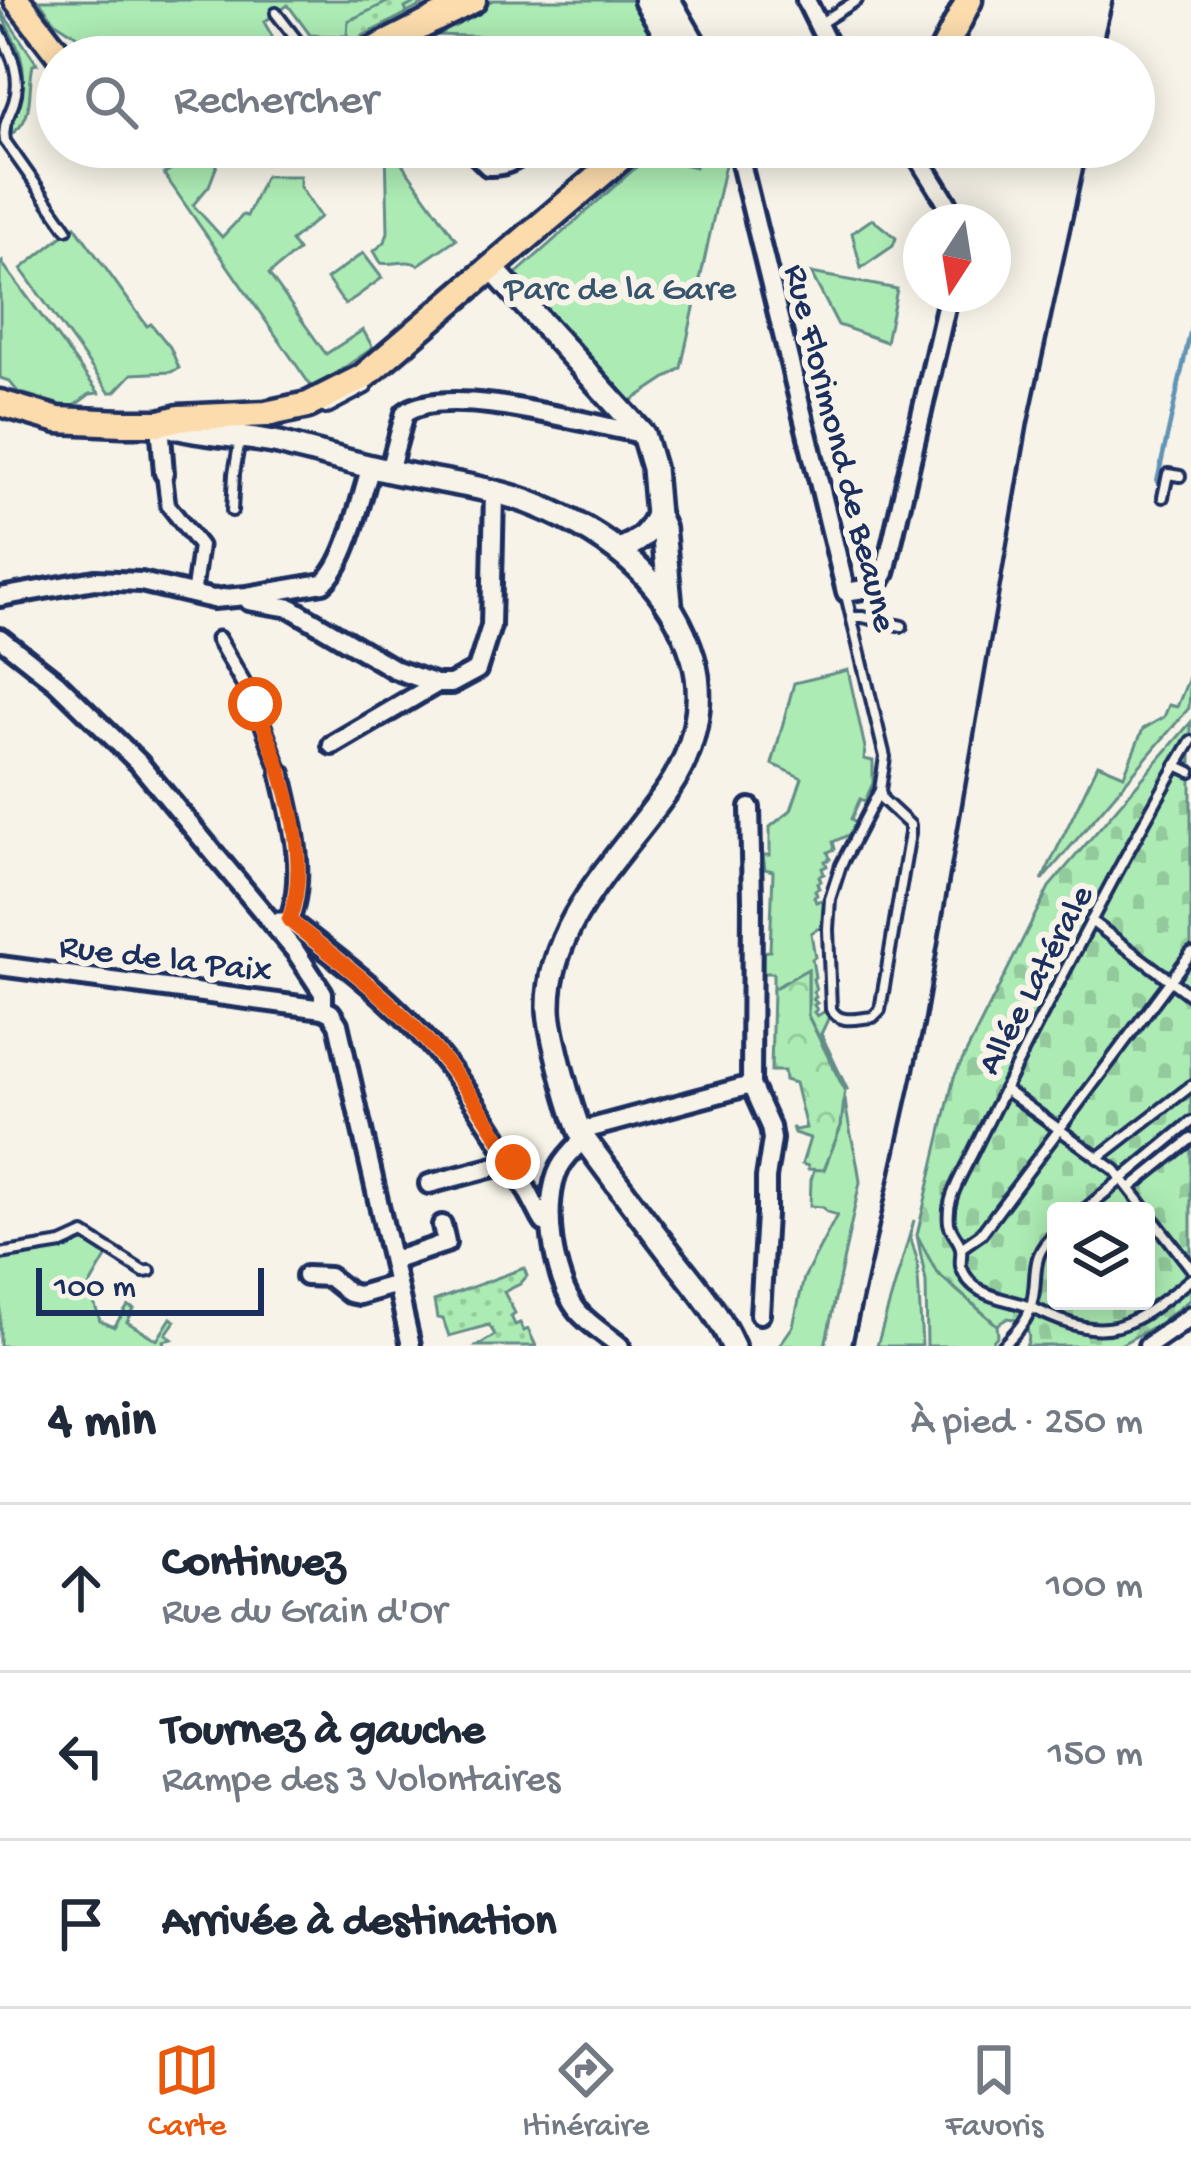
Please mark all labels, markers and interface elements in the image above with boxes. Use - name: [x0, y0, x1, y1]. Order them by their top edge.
- search box: [36, 36, 1155, 168]
- icon: search: [78, 69, 144, 135]
- text: Rechercher: [174, 76, 378, 129]
- north arrow: [903, 204, 1011, 312]
- street label: Rue Florimond de Beaune: [771, 260, 904, 637]
- park label: Parc de la Gare: [503, 270, 736, 313]
- route start: [228, 677, 282, 731]
- street label: Allée Latérale: [970, 879, 1106, 1083]
- street label: Rue de la Paix: [56, 927, 274, 996]
- route end: [486, 1135, 540, 1189]
- map controls: [1047, 1202, 1155, 1310]
- button: layers: [1047, 1202, 1155, 1310]
- scale bar: [36, 1262, 264, 1315]
- text: 100 m: [54, 1270, 136, 1308]
- text: 4 min: [48, 1394, 156, 1454]
- text: À pied · 250 m: [911, 1401, 1143, 1447]
- text: Continuez: [162, 1538, 345, 1591]
- icon: ahead: [48, 1555, 114, 1621]
- text: 100 m: [1046, 1565, 1143, 1611]
- text: Rue du Grain d'Or: [162, 1591, 447, 1637]
- text: Tournez à gauche: [162, 1706, 485, 1759]
- icon: left: [48, 1723, 114, 1789]
- text: 150 m: [1048, 1733, 1143, 1779]
- text: Rampe des 3 Volontaires: [162, 1759, 560, 1805]
- icon: arrive: [48, 1891, 114, 1957]
- text: Arrivée à destination: [162, 1897, 556, 1950]
- tab: Carte: [148, 2037, 226, 2147]
- tab: Itinéraire: [522, 2037, 649, 2147]
- tab: Favoris: [945, 2037, 1043, 2147]

